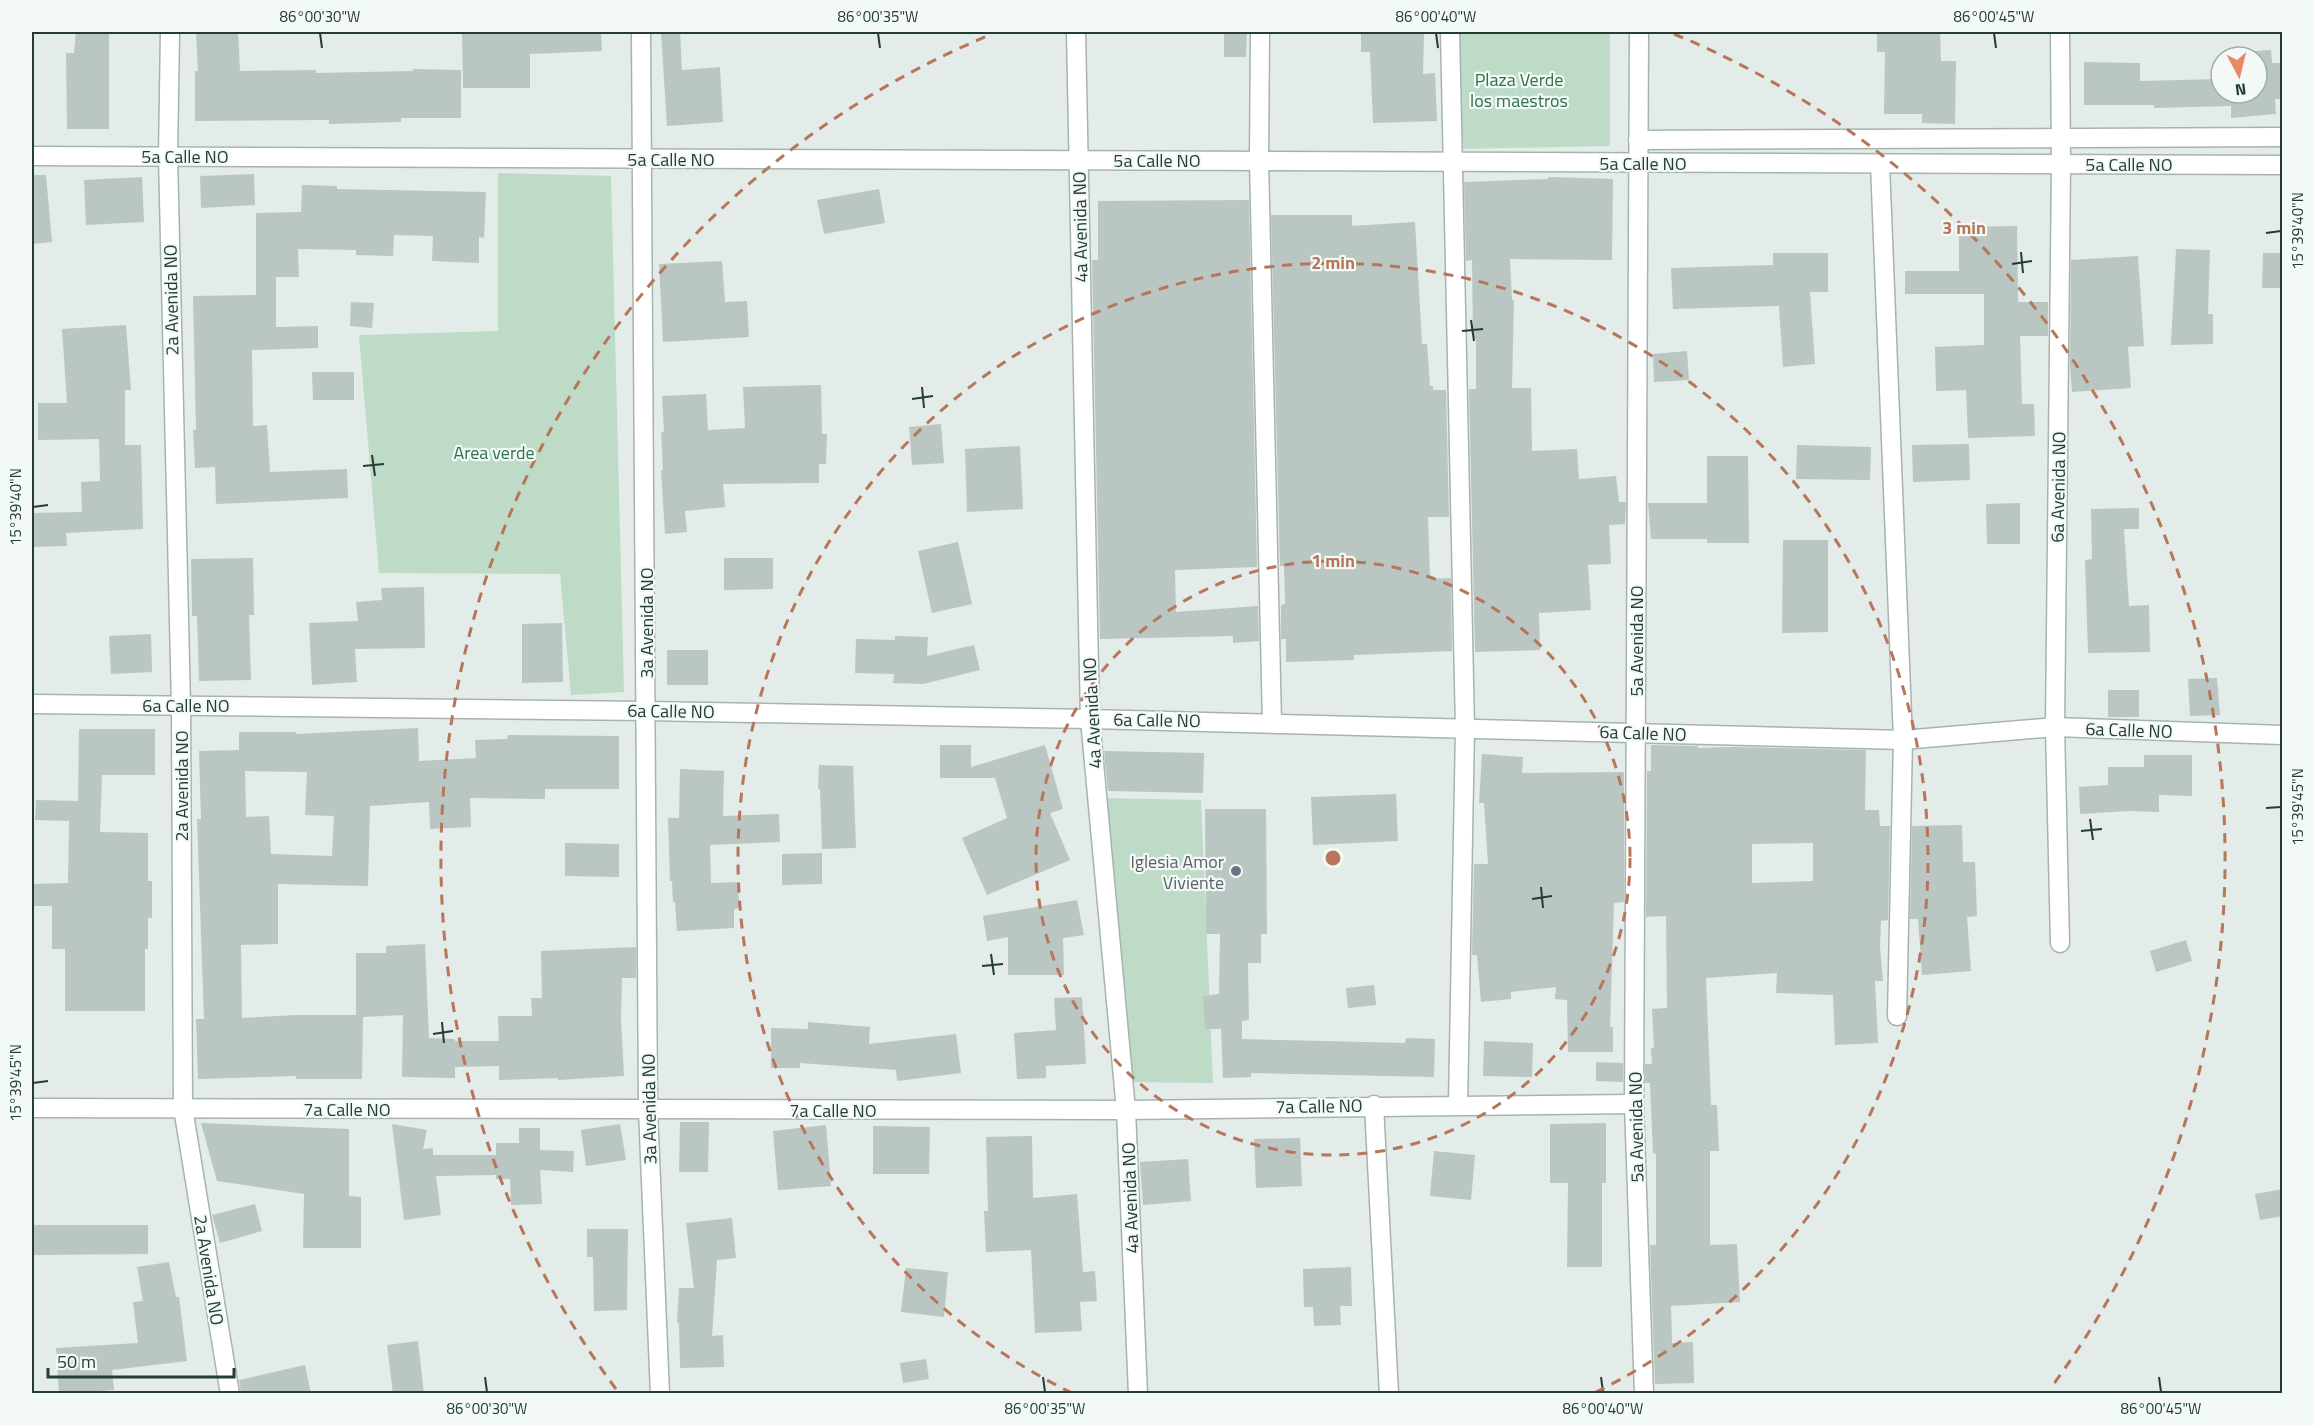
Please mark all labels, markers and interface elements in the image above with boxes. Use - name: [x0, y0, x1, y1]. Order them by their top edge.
- text: 86°00'30"W: [280, 5, 360, 28]
- text: 86°00'35"W: [838, 5, 918, 28]
- text: 86°00'40"W: [1396, 5, 1476, 28]
- text: 86°00'45"W: [1954, 5, 2034, 28]
- north arrow: [2209, 45, 2269, 105]
- park label: Plaza Verde los maestros: [1470, 66, 1568, 114]
- text: N: [2234, 77, 2248, 102]
- street label: 5a Calle NO: [141, 143, 229, 170]
- street label: 5a Calle NO: [627, 146, 715, 173]
- street label: 5a Calle NO: [1113, 147, 1201, 174]
- street label: 5a Calle NO: [1599, 150, 1687, 177]
- street label: 5a Calle NO: [2085, 151, 2173, 178]
- street label: 4a Avenida NO: [1066, 171, 1094, 283]
- text: 15°39'40"N: [2286, 192, 2309, 270]
- text: 3 min: [1942, 214, 1986, 241]
- street label: 2a Avenida NO: [157, 244, 185, 356]
- text: 2 min: [1311, 249, 1355, 276]
- street label: 6a Avenida NO: [2044, 431, 2072, 543]
- park label: Area verde: [453, 439, 535, 466]
- text: 15°39'40"N: [4, 468, 27, 546]
- text: 1 min: [1311, 547, 1355, 574]
- street label: 3a Avenida NO: [633, 567, 660, 679]
- street label: 5a Avenida NO: [1623, 585, 1650, 697]
- street label: 4a Avenida NO: [1076, 657, 1108, 769]
- street label: 6a Calle NO: [142, 692, 230, 719]
- street label: 6a Calle NO: [627, 697, 715, 725]
- street label: 6a Calle NO: [1113, 706, 1201, 734]
- street label: 6a Calle NO: [2085, 715, 2173, 745]
- street label: 6a Calle NO: [1599, 718, 1687, 748]
- street label: 2a Avenida NO: [168, 730, 195, 842]
- text: 15°39'45"N: [2286, 768, 2309, 846]
- place label: Iglesia Amor Viviente: [1130, 848, 1224, 896]
- centre of rings: [1323, 848, 1343, 868]
- marker: Iglesia Amor Viviente: [1229, 864, 1243, 878]
- text: 15°39'45"N: [4, 1044, 27, 1122]
- street label: 3a Avenida NO: [635, 1053, 663, 1165]
- street label: 5a Avenida NO: [1622, 1071, 1650, 1183]
- street label: 7a Calle NO: [1275, 1092, 1363, 1120]
- street label: 7a Calle NO: [303, 1096, 391, 1123]
- street label: 7a Calle NO: [789, 1097, 877, 1124]
- street label: 4a Avenida NO: [1115, 1142, 1145, 1254]
- street label: 2a Avenida NO: [187, 1213, 231, 1327]
- scale bar: [48, 1341, 234, 1379]
- text: 50 m: [57, 1348, 96, 1375]
- text: 86°00'30"W: [447, 1397, 527, 1420]
- text: 86°00'35"W: [1005, 1397, 1085, 1420]
- text: 86°00'40"W: [1563, 1397, 1643, 1420]
- text: 86°00'45"W: [2121, 1397, 2201, 1420]

